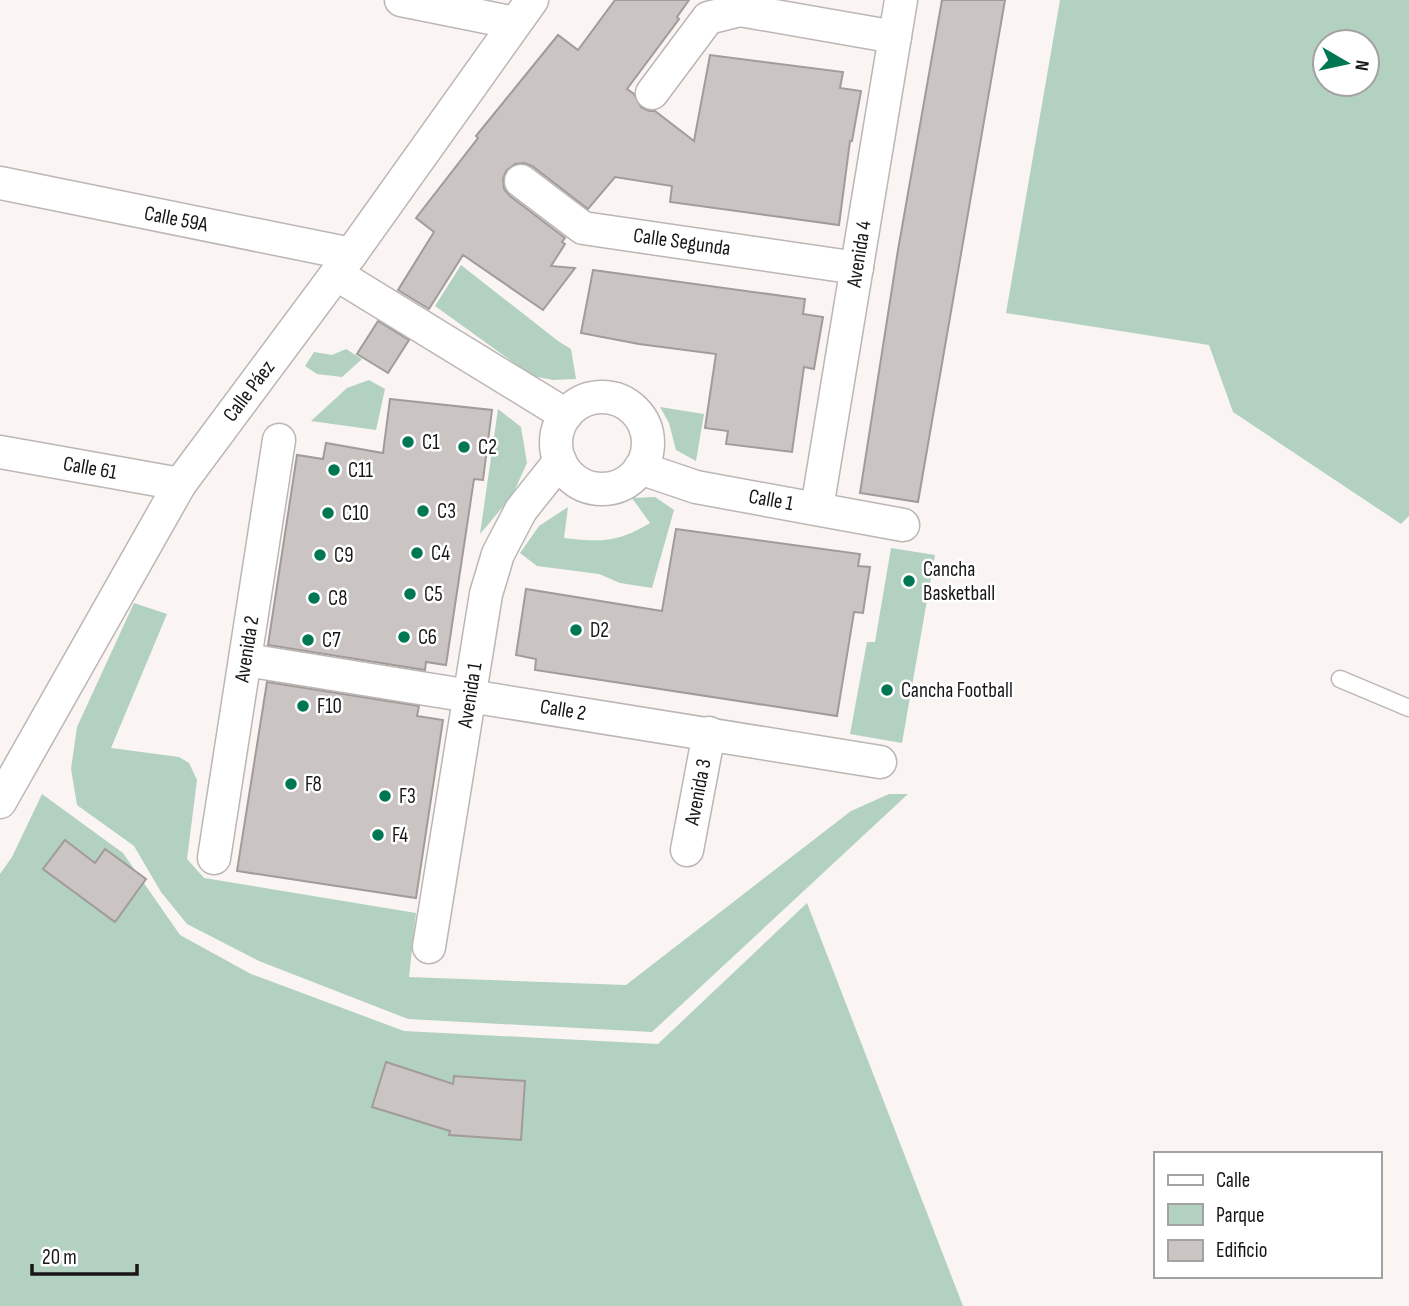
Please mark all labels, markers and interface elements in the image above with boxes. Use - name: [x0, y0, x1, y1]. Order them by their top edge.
- north arrow: [1311, 28, 1381, 98]
- text: N: [1349, 59, 1373, 72]
- street label: Calle 59A: [142, 201, 211, 238]
- street label: Avenida 4: [841, 219, 877, 290]
- street label: Calle Segunda: [632, 223, 732, 261]
- street label: Calle Páez: [218, 355, 280, 427]
- place label: C1: [422, 430, 440, 455]
- marker: C1: [400, 434, 416, 450]
- place label: C2: [478, 435, 497, 460]
- marker: C2: [456, 439, 472, 455]
- street label: Calle 61: [61, 451, 119, 485]
- place label: C11: [348, 458, 374, 483]
- marker: C11: [326, 462, 342, 478]
- street label: Calle 1: [747, 484, 796, 516]
- place label: C3: [437, 499, 456, 524]
- place label: C10: [342, 501, 369, 526]
- marker: C3: [415, 503, 431, 519]
- marker: C10: [320, 505, 336, 521]
- place label: C4: [431, 541, 450, 566]
- place label: C9: [334, 543, 354, 568]
- marker: C4: [409, 545, 425, 561]
- marker: C9: [312, 547, 328, 563]
- place label: Cancha Basketball: [923, 557, 995, 606]
- marker: Cancha Basketball: [901, 573, 917, 589]
- place label: C5: [424, 582, 443, 607]
- place label: C8: [328, 586, 347, 611]
- marker: C5: [402, 586, 418, 602]
- marker: C8: [306, 590, 322, 606]
- street label: Avenida 2: [229, 614, 265, 685]
- place label: D2: [590, 618, 609, 643]
- marker: D2: [568, 622, 584, 638]
- place label: C6: [418, 625, 437, 650]
- place label: C7: [322, 628, 341, 653]
- marker: C6: [396, 629, 412, 645]
- marker: C7: [300, 632, 316, 648]
- street label: Avenida 1: [452, 660, 488, 730]
- place label: Cancha Football: [901, 678, 1013, 703]
- marker: Cancha Football: [879, 682, 895, 698]
- place label: F10: [317, 694, 342, 719]
- street label: Calle 2: [538, 694, 588, 726]
- marker: F10: [295, 698, 311, 714]
- street label: Avenida 3: [679, 757, 717, 828]
- place label: F8: [305, 772, 322, 797]
- marker: F8: [283, 776, 299, 792]
- place label: F3: [399, 784, 416, 809]
- marker: F3: [377, 788, 393, 804]
- place label: F4: [392, 823, 408, 848]
- marker: F4: [370, 827, 386, 843]
- legend: [1154, 1152, 1381, 1278]
- text: Calle: [1216, 1168, 1250, 1193]
- text: Parque: [1216, 1203, 1264, 1228]
- scale bar: [32, 1232, 136, 1276]
- text: Edificio: [1216, 1238, 1267, 1263]
- text: 20 m: [42, 1245, 77, 1270]

